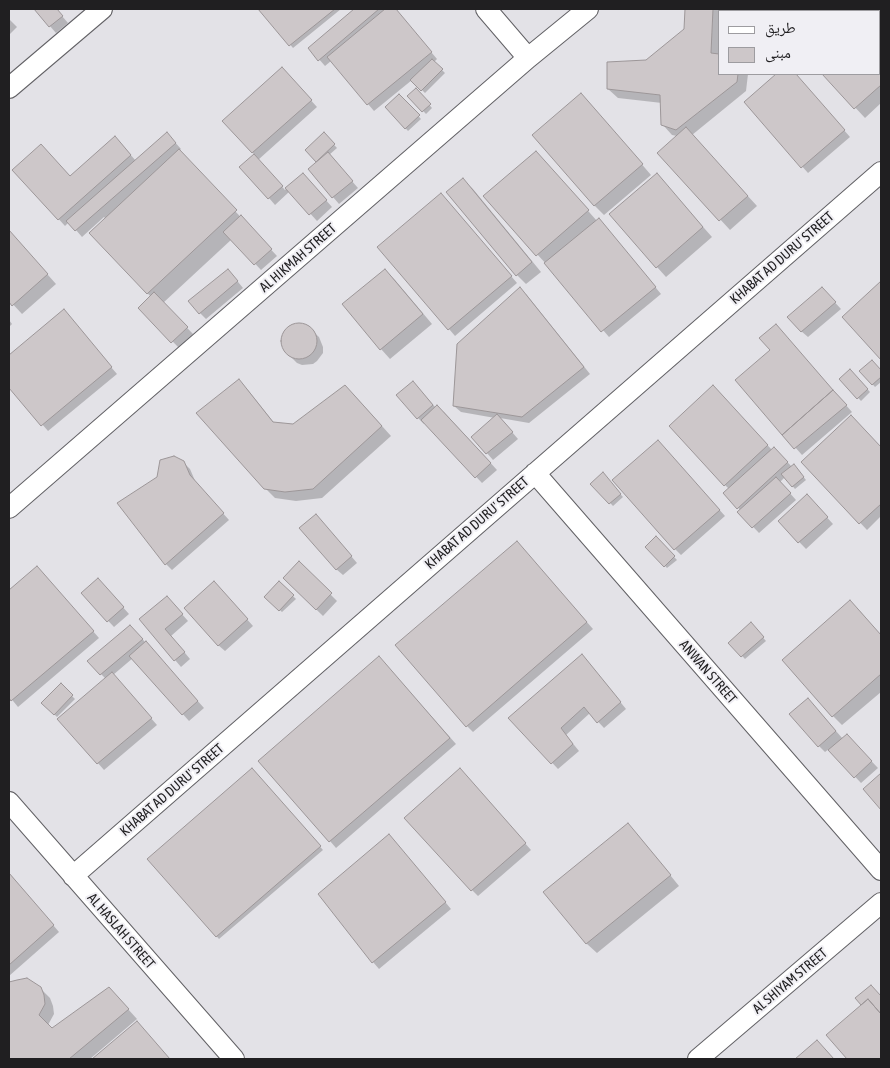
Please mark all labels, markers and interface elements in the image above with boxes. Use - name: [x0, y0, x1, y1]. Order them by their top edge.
- legend: [718, 10, 880, 75]
- text: طريق: [765, 19, 796, 36]
- text: مبنى: [765, 44, 791, 61]
- street label: KHABAT AD DURU' STREET: [727, 208, 837, 308]
- street label: AL HIKMAH STREET: [256, 220, 340, 296]
- street label: KHABAT AD DURU' STREET: [422, 473, 532, 573]
- street label: ANWAN STREET: [676, 637, 740, 707]
- street label: KHABAT AD DURU' STREET: [117, 740, 227, 840]
- street label: AL HASLAH STREET: [84, 890, 158, 972]
- street label: AL SHIYAM STREET: [749, 945, 831, 1017]

